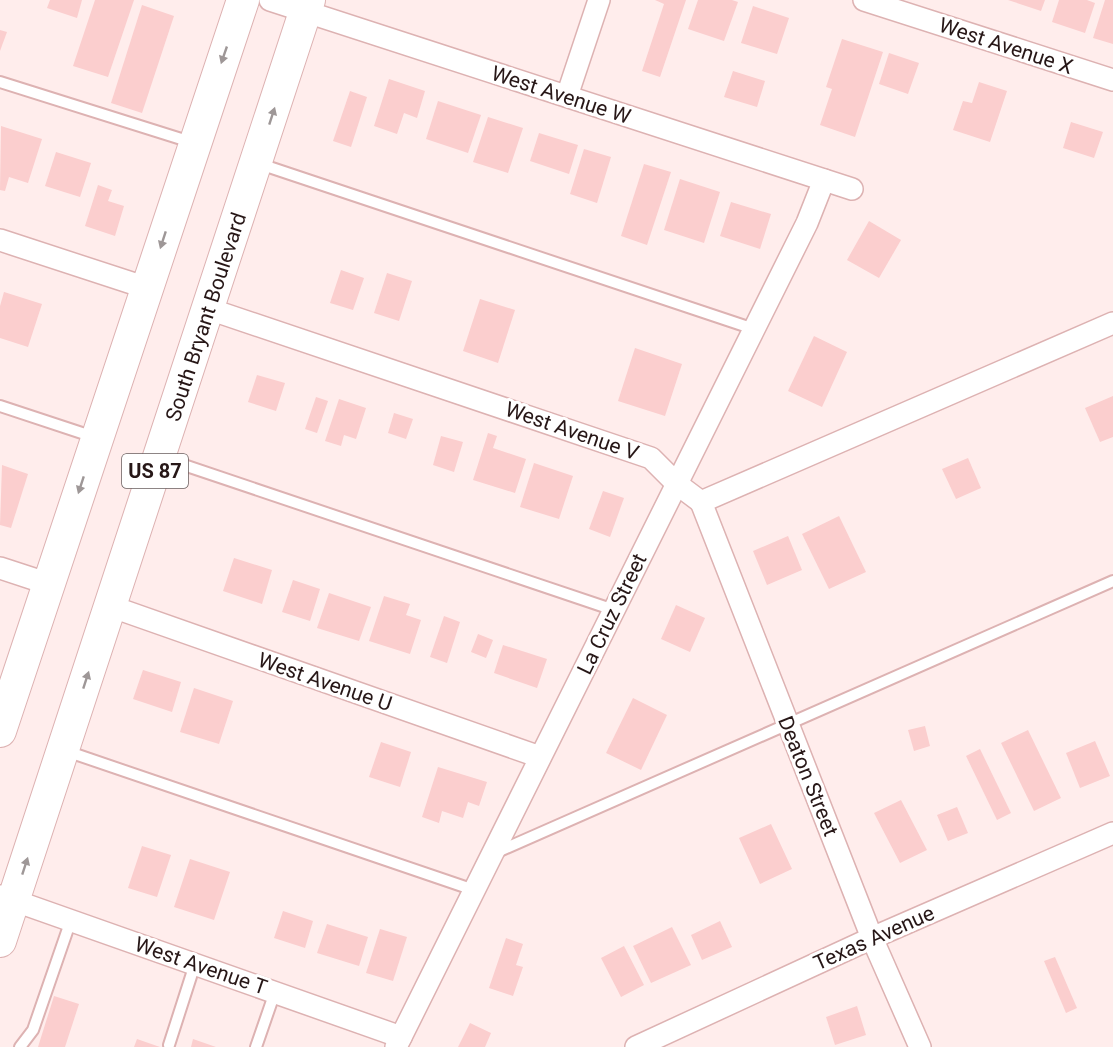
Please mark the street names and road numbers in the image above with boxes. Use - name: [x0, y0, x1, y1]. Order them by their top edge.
- street label: West Avenue X: [936, 13, 1076, 79]
- street label: West Avenue W: [488, 61, 634, 129]
- street label: South Bryant Boulevard: [161, 210, 251, 424]
- street label: West Avenue V: [502, 397, 643, 465]
- road number: US 87: [122, 454, 188, 488]
- street label: La Cruz Street: [572, 550, 652, 678]
- street label: West Avenue U: [255, 648, 395, 716]
- street label: Deaton Street: [773, 713, 843, 840]
- street label: Texas Avenue: [810, 901, 938, 975]
- street label: West Avenue T: [132, 932, 271, 1000]

